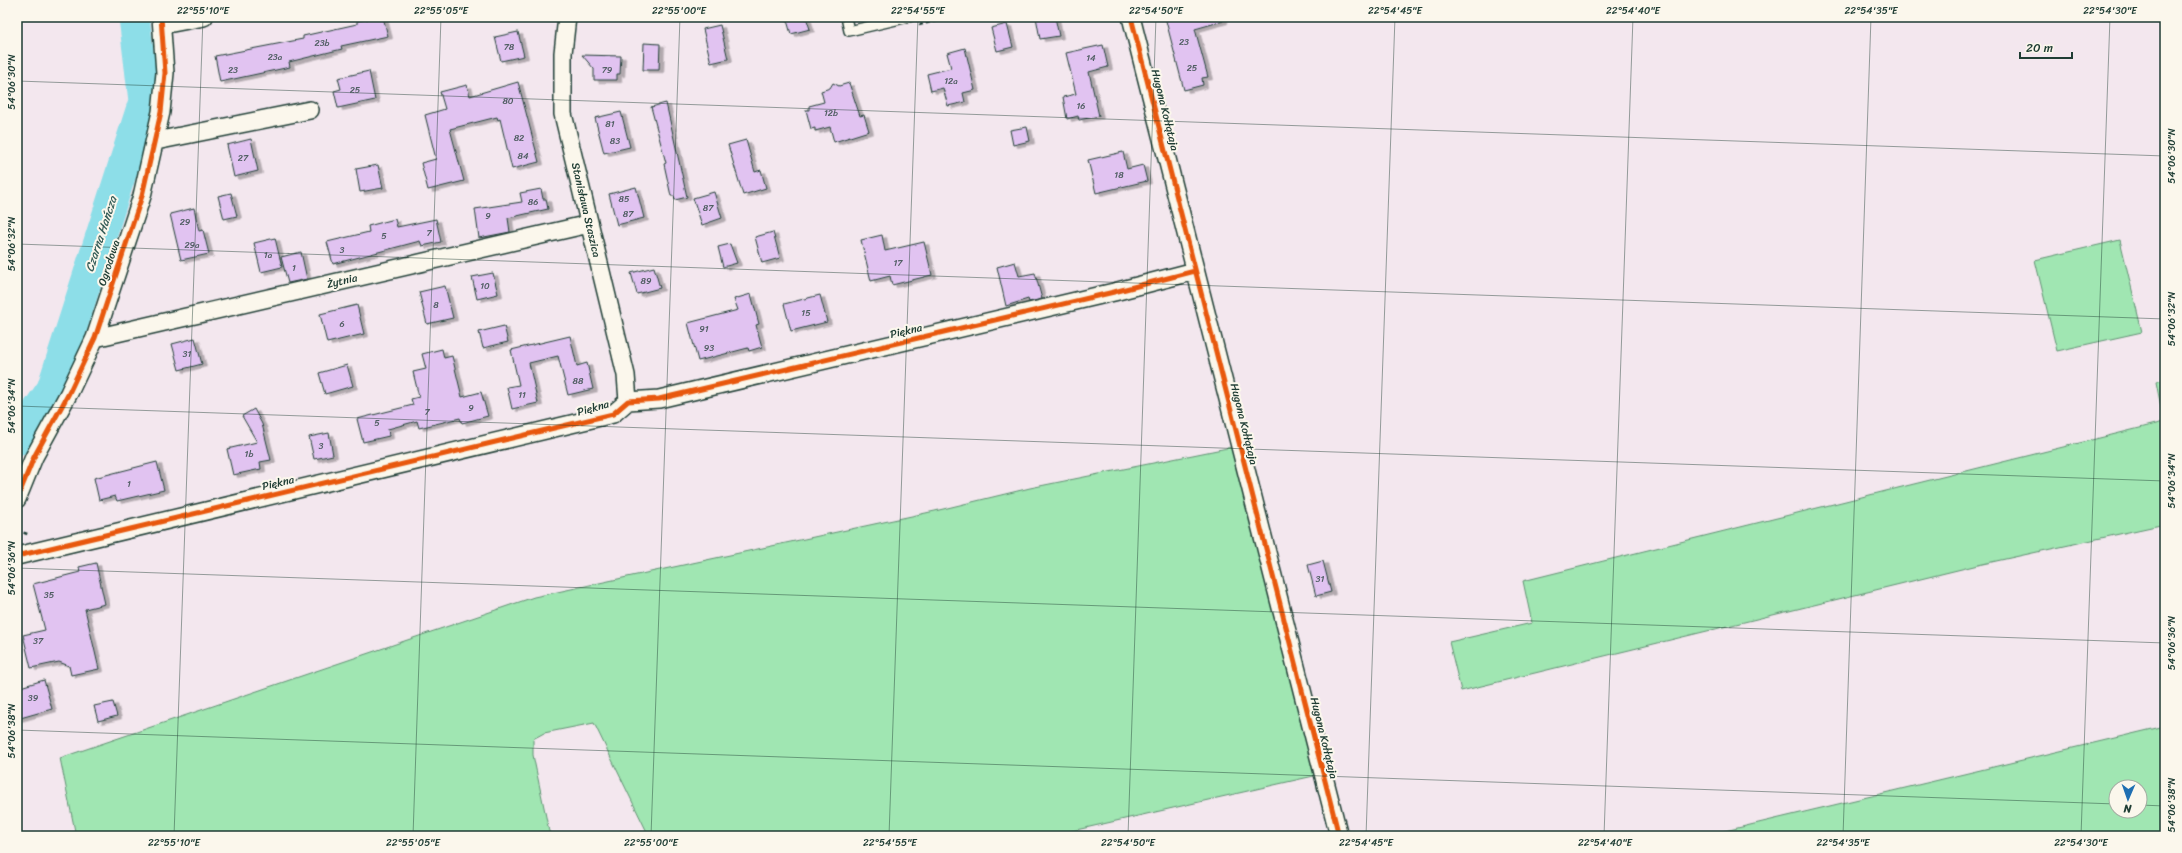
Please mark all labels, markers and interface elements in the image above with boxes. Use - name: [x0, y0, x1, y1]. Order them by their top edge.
- text: 22°55'10"E: [177, 2, 230, 20]
- text: 22°55'05"E: [414, 2, 469, 20]
- text: 22°55'00"E: [652, 2, 707, 20]
- text: 22°54'55"E: [891, 2, 946, 20]
- text: 22°54'50"E: [1129, 2, 1184, 20]
- text: 22°54'45"E: [1368, 2, 1423, 20]
- text: 22°54'40"E: [1606, 2, 1662, 20]
- text: 22°54'35"E: [1844, 2, 1899, 20]
- text: 22°54'30"E: [2083, 2, 2138, 20]
- house number: 23: [1179, 34, 1189, 50]
- scale bar: [2020, 34, 2072, 60]
- house number: 23b: [314, 35, 330, 51]
- text: 20 m: [2026, 37, 2053, 59]
- house number: 78: [504, 39, 515, 55]
- house number: 23a: [268, 49, 283, 65]
- house number: 14: [1086, 50, 1096, 66]
- text: 54°06'30"N: [3, 54, 21, 110]
- house number: 25: [1187, 60, 1198, 76]
- house number: 23: [228, 62, 238, 78]
- house number: 79: [602, 62, 613, 78]
- street label: Hugona Kołłątaja: [1146, 67, 1184, 153]
- house number: 12a: [944, 73, 958, 89]
- house number: 25: [350, 82, 361, 98]
- house number: 80: [502, 93, 514, 109]
- house number: 16: [1077, 98, 1085, 114]
- house number: 12b: [824, 105, 838, 121]
- house number: 81: [605, 116, 615, 132]
- text: 54°06'30"N: [2163, 128, 2181, 184]
- house number: 82: [514, 130, 524, 146]
- house number: 83: [610, 133, 620, 149]
- house number: 84: [517, 148, 529, 164]
- house number: 27: [238, 150, 249, 166]
- street label: Stanisława Staszica: [566, 161, 606, 260]
- house number: 18: [1114, 167, 1124, 183]
- house number: 85: [619, 191, 630, 207]
- water label: Czarna Hańcza: [78, 192, 124, 275]
- house number: 86: [528, 194, 538, 210]
- house number: 87: [703, 200, 714, 216]
- house number: 87: [623, 206, 634, 222]
- house number: 9: [485, 208, 491, 224]
- house number: 29: [180, 214, 191, 230]
- text: 54°06'32"N: [3, 217, 21, 271]
- house number: 7: [426, 225, 432, 241]
- house number: 5: [381, 228, 387, 244]
- street label: Ogrodowa: [93, 237, 125, 288]
- house number: 29a: [184, 237, 200, 253]
- house number: 3: [340, 242, 345, 258]
- house number: 1a: [264, 247, 273, 263]
- house number: 17: [893, 255, 903, 271]
- house number: 1: [292, 260, 296, 276]
- street label: Żytnia: [325, 268, 360, 294]
- house number: 89: [641, 273, 652, 289]
- house number: 10: [480, 278, 490, 294]
- text: 54°06'32"N: [2163, 292, 2181, 346]
- house number: 8: [433, 297, 439, 313]
- house number: 15: [801, 305, 811, 321]
- house number: 6: [339, 316, 345, 332]
- street label: Piękna: [888, 318, 925, 344]
- house number: 91: [699, 321, 709, 337]
- house number: 93: [704, 340, 714, 356]
- house number: 31: [183, 346, 192, 362]
- house number: 88: [573, 373, 584, 389]
- text: 54°06'34"N: [3, 378, 21, 434]
- street label: Hugona Kołłątaja: [1225, 381, 1263, 467]
- house number: 11: [518, 387, 526, 403]
- street label: Piękna: [575, 394, 612, 422]
- house number: 9: [468, 400, 474, 416]
- house number: 7: [424, 404, 430, 420]
- house number: 5: [374, 415, 380, 431]
- house number: 3: [319, 438, 324, 454]
- house number: 1b: [245, 446, 253, 462]
- text: 54°06'34"N: [2163, 453, 2181, 509]
- street label: Piękna: [260, 470, 297, 496]
- house number: 1: [127, 476, 131, 492]
- text: 54°06'36"N: [3, 541, 21, 595]
- house number: 31: [1316, 571, 1325, 587]
- house number: 35: [44, 587, 55, 603]
- text: 54°06'36"N: [2163, 616, 2181, 670]
- house number: 37: [33, 633, 44, 649]
- house number: 39: [28, 690, 39, 706]
- street label: Hugona Kołłątaja: [1305, 695, 1343, 781]
- text: 54°06'38"N: [3, 703, 21, 758]
- text: 54°06'38"N: [2163, 777, 2181, 832]
- north arrow: [2108, 779, 2148, 819]
- text: N: [2123, 799, 2133, 818]
- text: 22°55'10"E: [148, 834, 201, 852]
- text: 22°55'05"E: [386, 834, 441, 852]
- text: 22°55'00"E: [624, 834, 679, 852]
- text: 22°54'55"E: [863, 834, 918, 852]
- text: 22°54'50"E: [1101, 834, 1156, 852]
- text: 22°54'45"E: [1339, 834, 1394, 852]
- text: 22°54'40"E: [1578, 834, 1634, 852]
- text: 22°54'35"E: [1816, 834, 1871, 852]
- text: 22°54'30"E: [2054, 834, 2109, 852]

